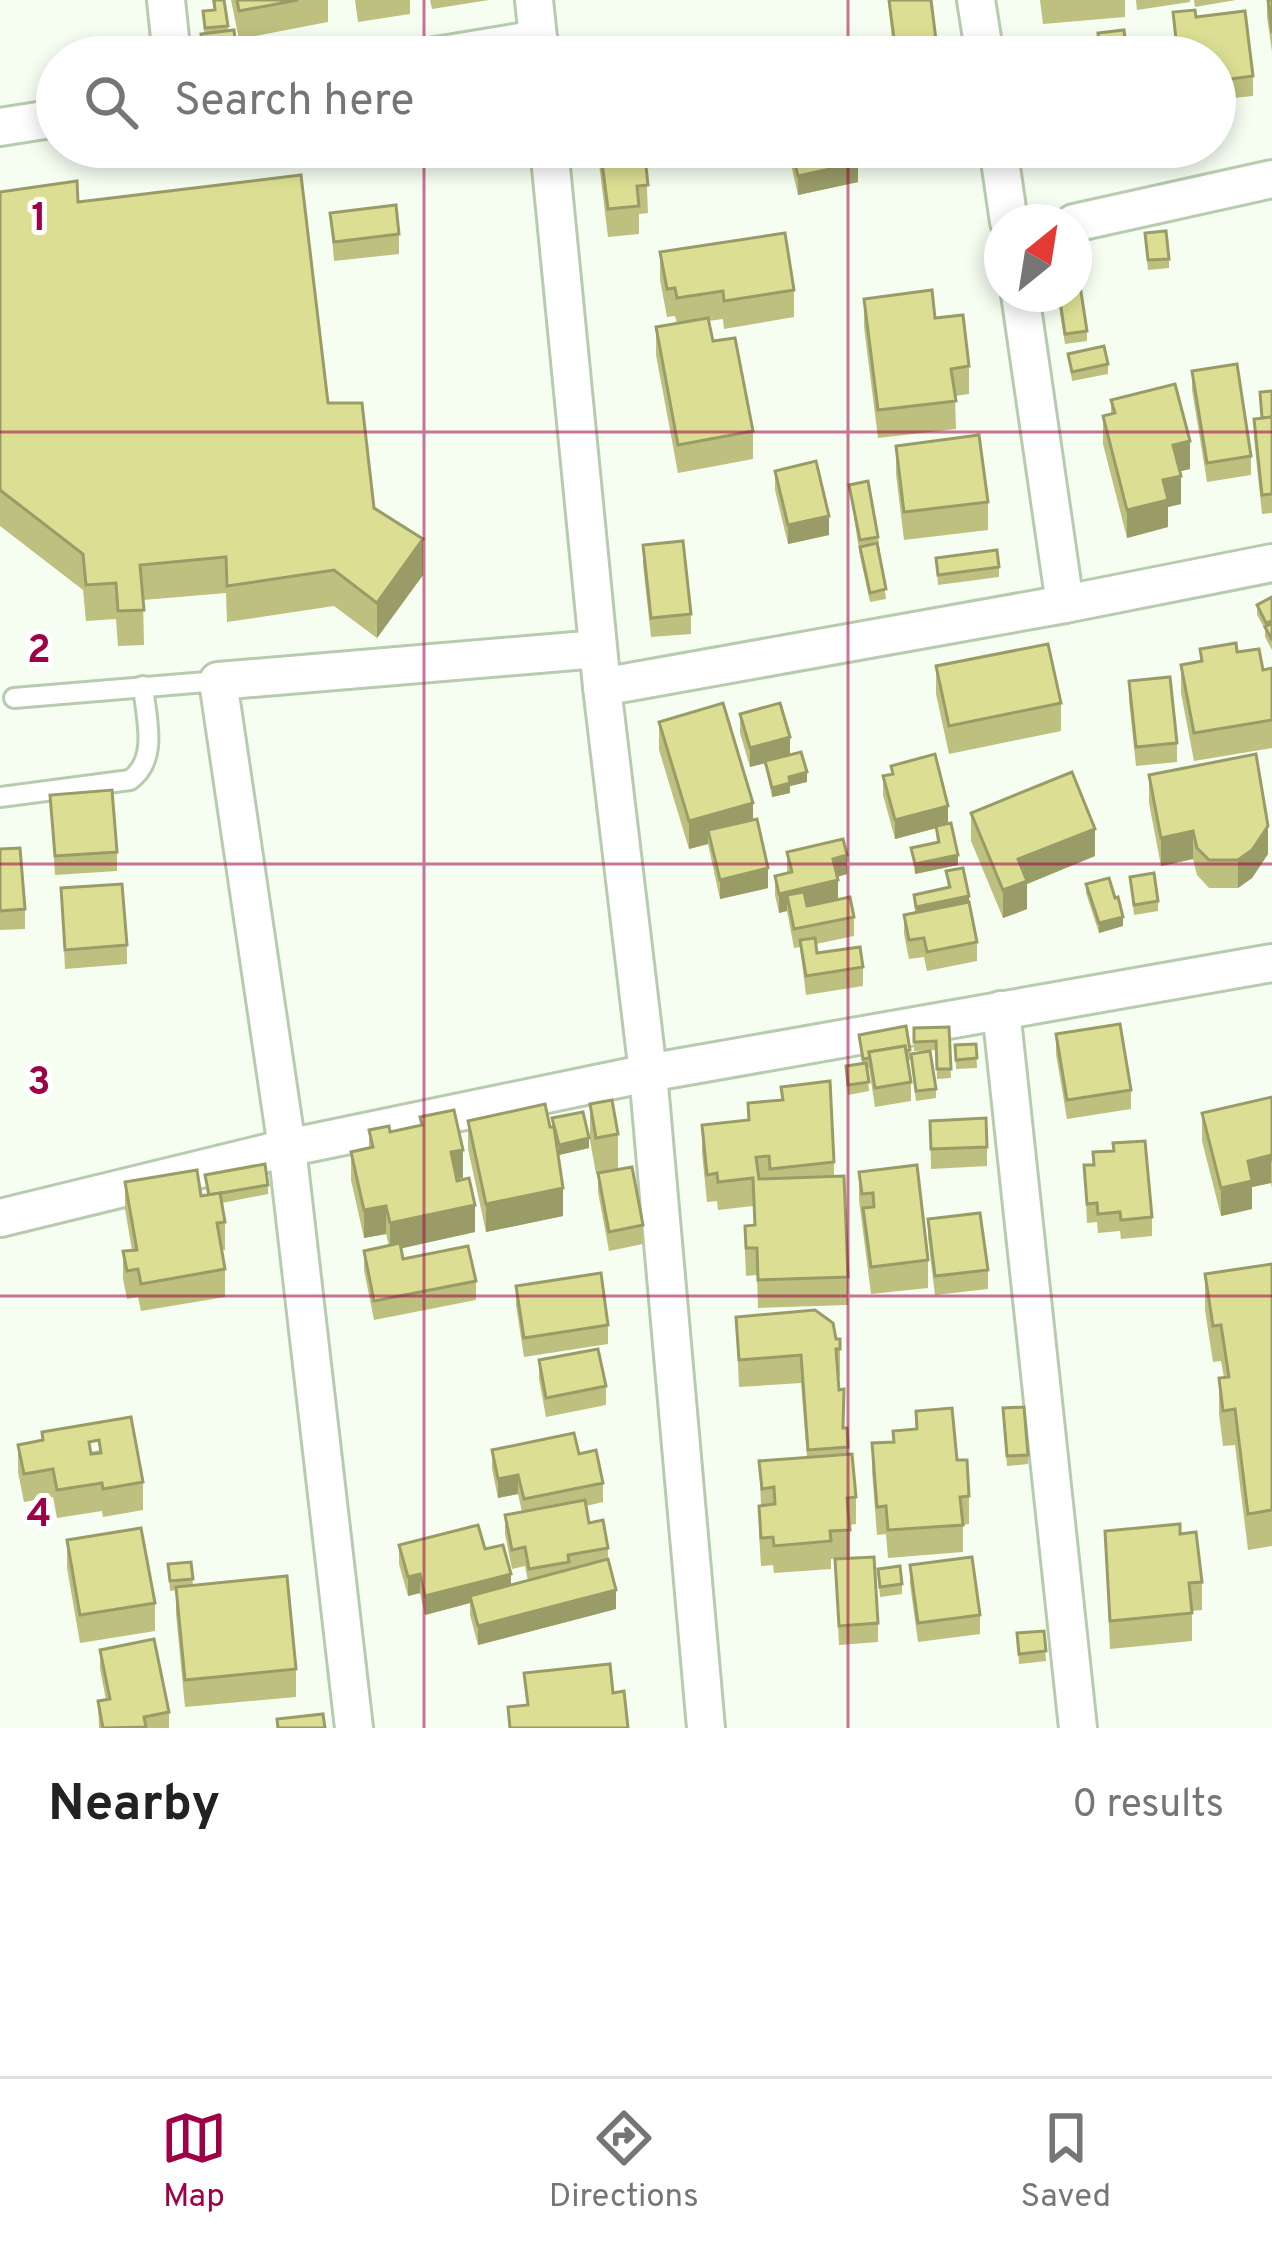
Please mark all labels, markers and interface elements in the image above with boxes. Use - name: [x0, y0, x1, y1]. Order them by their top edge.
- search box: [36, 36, 1236, 168]
- icon: search: [78, 69, 144, 135]
- text: Search here: [174, 74, 414, 131]
- text: 1: [31, 196, 47, 245]
- north arrow: [984, 204, 1092, 312]
- text: 2: [27, 628, 51, 677]
- text: 3: [27, 1060, 51, 1109]
- text: 4: [26, 1492, 52, 1541]
- text: Nearby: [48, 1774, 220, 1839]
- text: 0 results: [1072, 1782, 1224, 1831]
- tab: Map: [161, 2105, 227, 2219]
- tab: Directions: [549, 2105, 699, 2219]
- tab: Saved: [1020, 2105, 1111, 2219]

